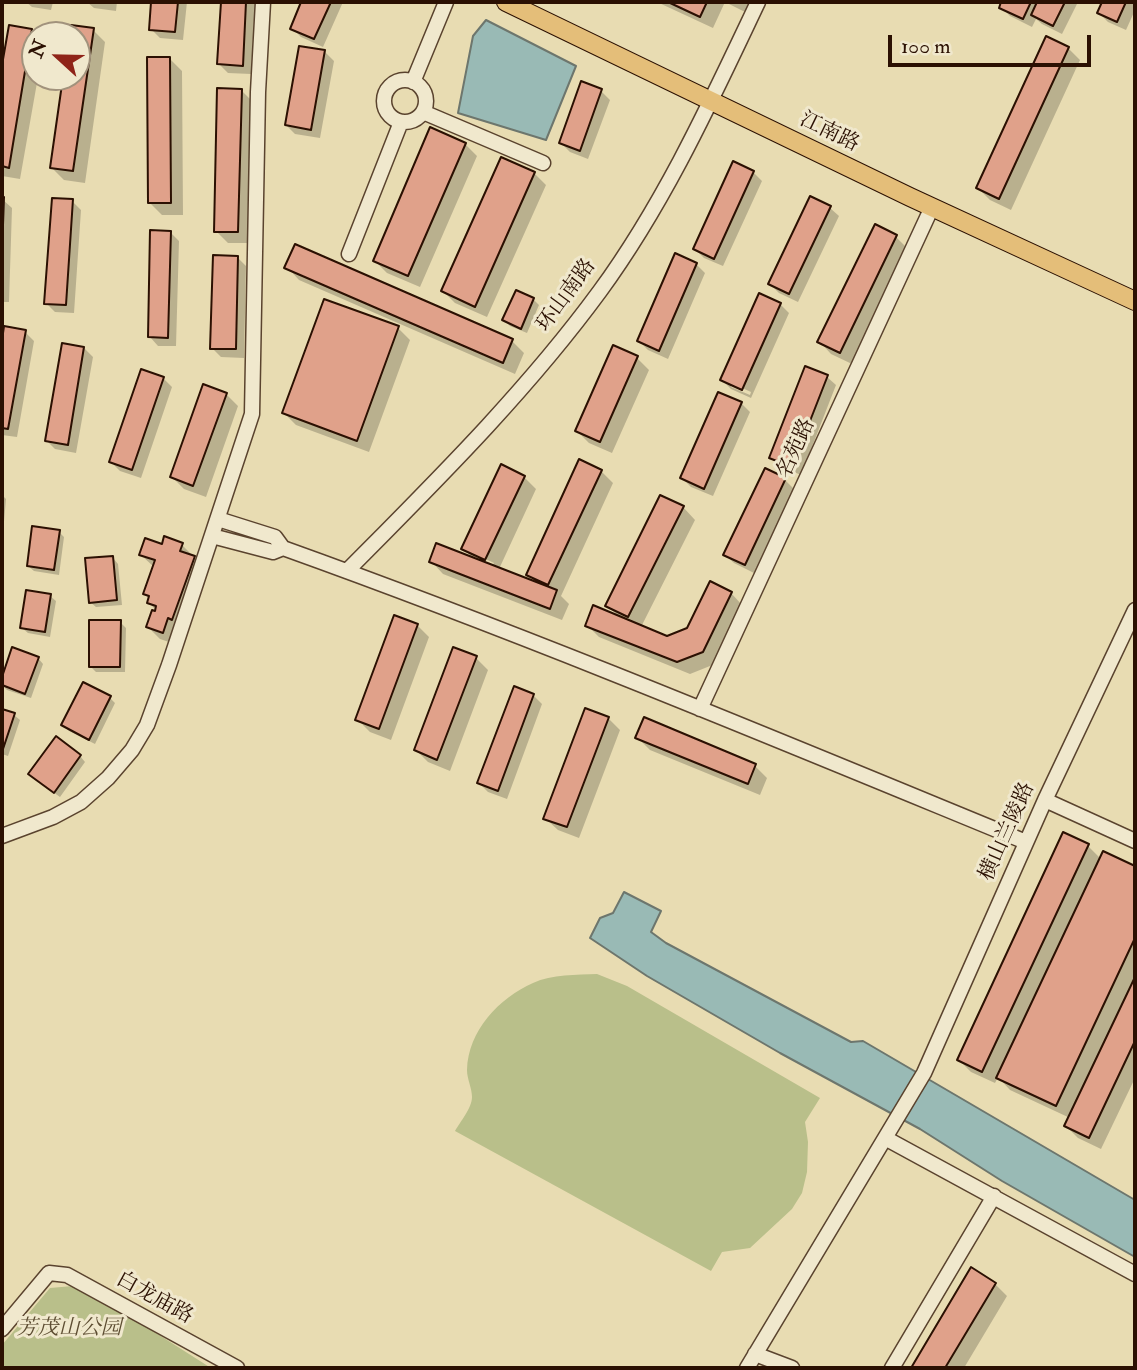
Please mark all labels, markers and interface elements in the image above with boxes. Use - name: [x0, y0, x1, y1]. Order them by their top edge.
- north arrow: [21, 21, 91, 91]
- scale bar: [892, 21, 1095, 65]
- text: 100 m: [901, 33, 951, 60]
- text: N: [24, 37, 53, 61]
- street label: 江南路: [795, 108, 863, 158]
- street label: 环山南路: [532, 255, 602, 337]
- street label: 名苑路: [773, 415, 821, 483]
- street label: 横山兰陵路: [975, 779, 1041, 885]
- street label: 白龙庙路: [111, 1268, 197, 1330]
- park label: 芳茂山公园: [17, 1316, 121, 1342]

